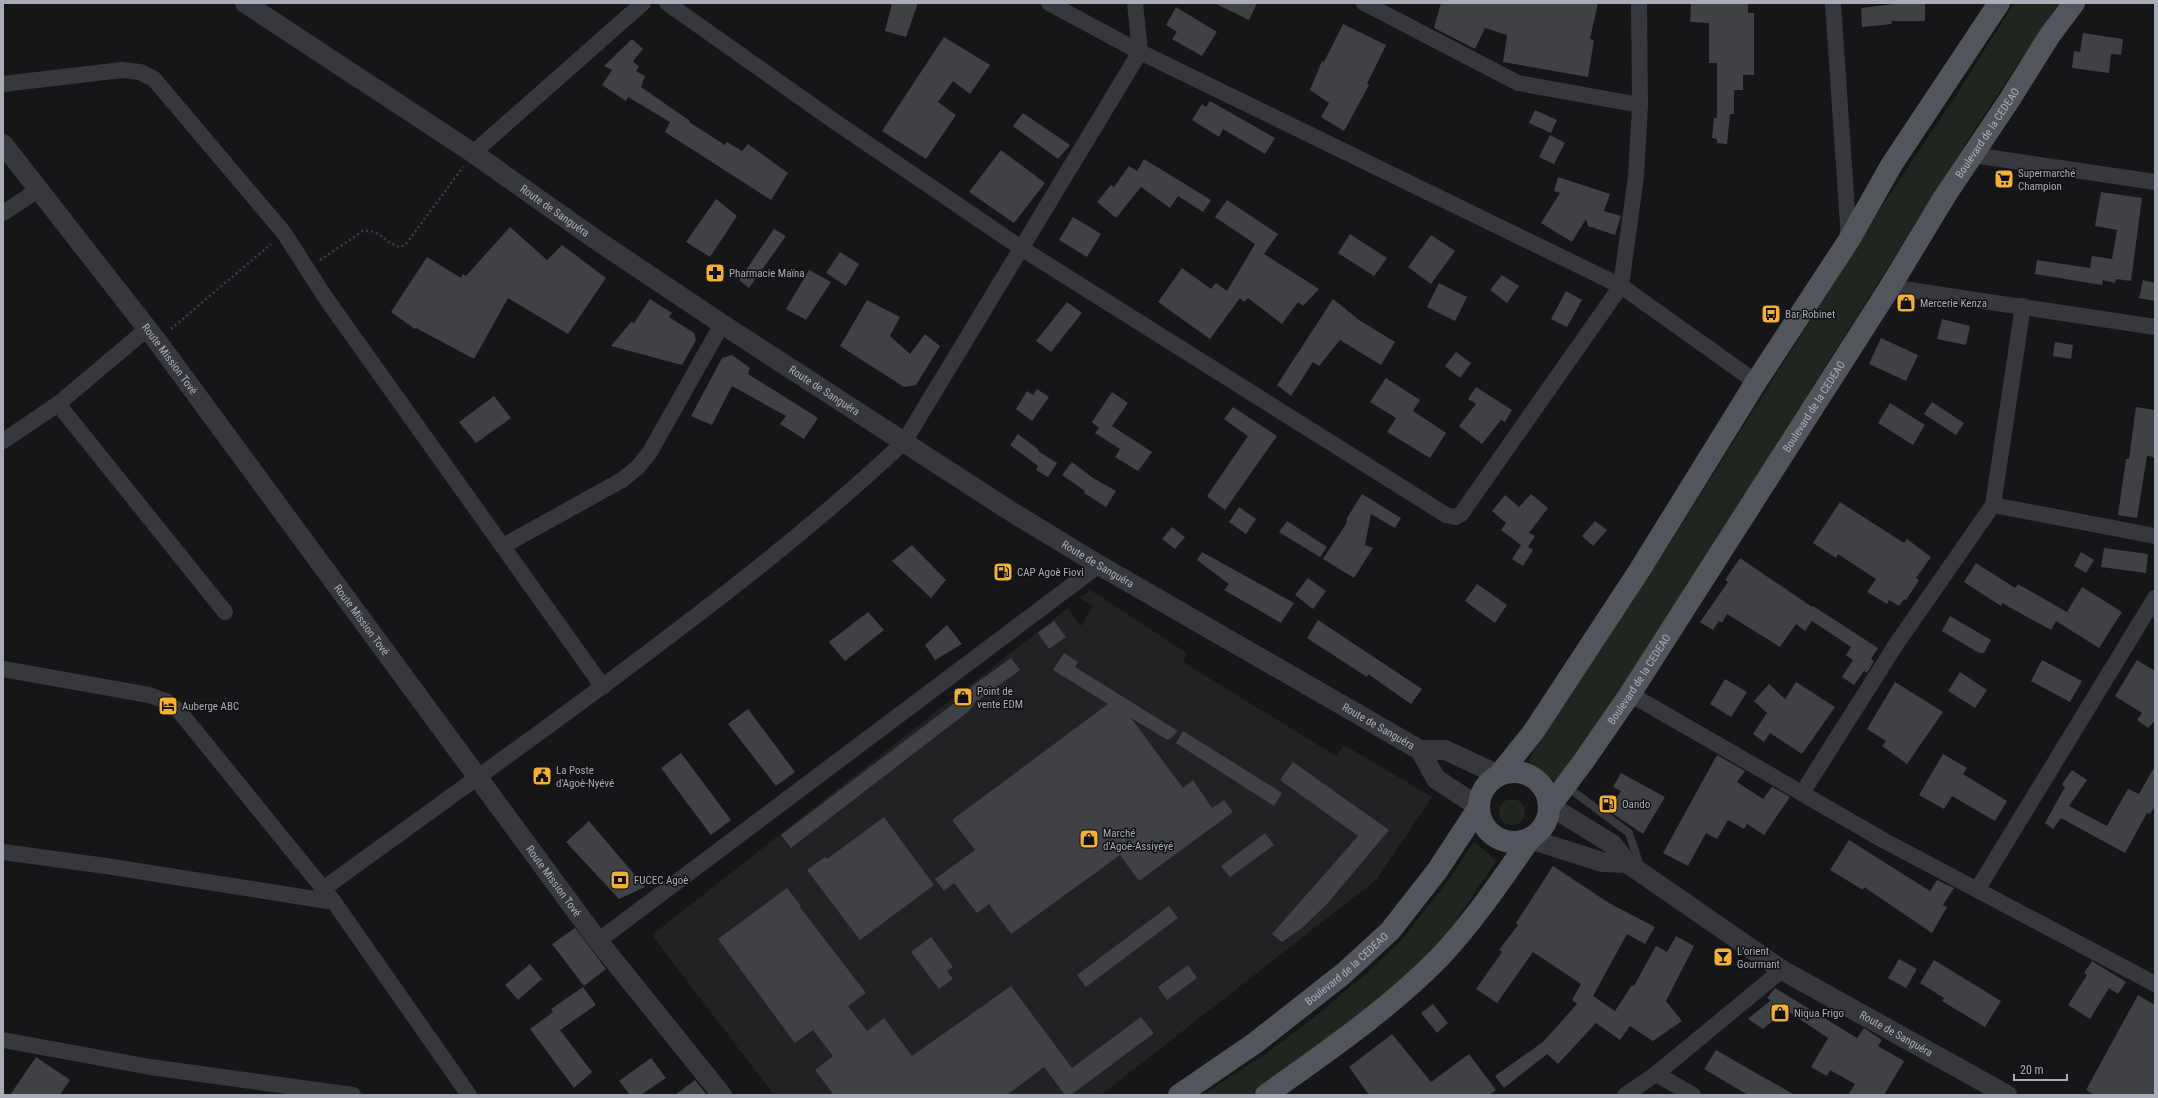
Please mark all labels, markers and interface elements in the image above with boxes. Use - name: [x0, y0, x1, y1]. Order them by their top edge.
- street label: Boulevard de la CEDEAO: [1953, 86, 2022, 181]
- place label: Supermarché Champion: [2018, 167, 2075, 193]
- supermarket icon: Supermarché Champion: [1993, 168, 2015, 190]
- street label: Route de Sanguéra: [517, 182, 592, 240]
- pharmacy icon: Pharmacie Maïna: [704, 262, 726, 284]
- place label: Pharmacie Maïna: [729, 267, 805, 280]
- shop icon: Mercerie Kenza: [1895, 292, 1917, 314]
- place label: Mercerie Kenza: [1920, 297, 1987, 310]
- bus stop icon: Bar Robinet: [1760, 303, 1782, 325]
- place label: Bar Robinet: [1785, 308, 1835, 321]
- street label: Route Mission Tové: [139, 321, 200, 397]
- street label: Boulevard de la CEDEAO: [1780, 359, 1848, 455]
- street label: Route de Sanguéra: [786, 363, 862, 418]
- street label: Route de Sanguéra: [1059, 538, 1136, 591]
- fuel station icon: CAP Agoè Fiovi: [992, 561, 1014, 583]
- place label: CAP Agoè Fiovi: [1017, 566, 1084, 579]
- street label: Route Mission Tové: [331, 582, 392, 658]
- street label: Boulevard de la CEDEAO: [1605, 632, 1674, 727]
- place label: Point de vente EDM: [977, 685, 1023, 711]
- shop icon: Point de vente EDM: [952, 686, 974, 708]
- hotel icon: Auberge ABC: [157, 695, 179, 717]
- place label: Auberge ABC: [182, 700, 239, 713]
- street label: Route de Sanguéra: [1340, 700, 1417, 752]
- place label: La Poste d'Agoè-Nyévé: [556, 764, 614, 790]
- public building icon: La Poste d'Agoè-Nyévé: [531, 765, 553, 787]
- fuel station icon: Oando: [1597, 793, 1619, 815]
- place label: Oando: [1622, 798, 1651, 811]
- place label: Marché d'Agoè-Assiyéyé: [1103, 827, 1173, 853]
- shop icon: Marché d'Agoè-Assiyéyé: [1078, 828, 1100, 850]
- street label: Route Mission Tové: [523, 843, 584, 919]
- bank icon: FUCEC Agoè: [609, 869, 631, 891]
- place label: FUCEC Agoè: [634, 874, 688, 887]
- street label: Boulevard de la CEDEAO: [1303, 930, 1391, 1008]
- place label: L'orient Gourmant: [1737, 945, 1780, 971]
- bar icon: L'orient Gourmant: [1712, 946, 1734, 968]
- shop icon: Niqua Frigo: [1769, 1002, 1791, 1024]
- place label: Niqua Frigo: [1794, 1007, 1844, 1020]
- street label: Route de Sanguéra: [1857, 1008, 1935, 1059]
- scale bar: [2014, 1056, 2067, 1082]
- text: 20 m: [2020, 1063, 2044, 1077]

